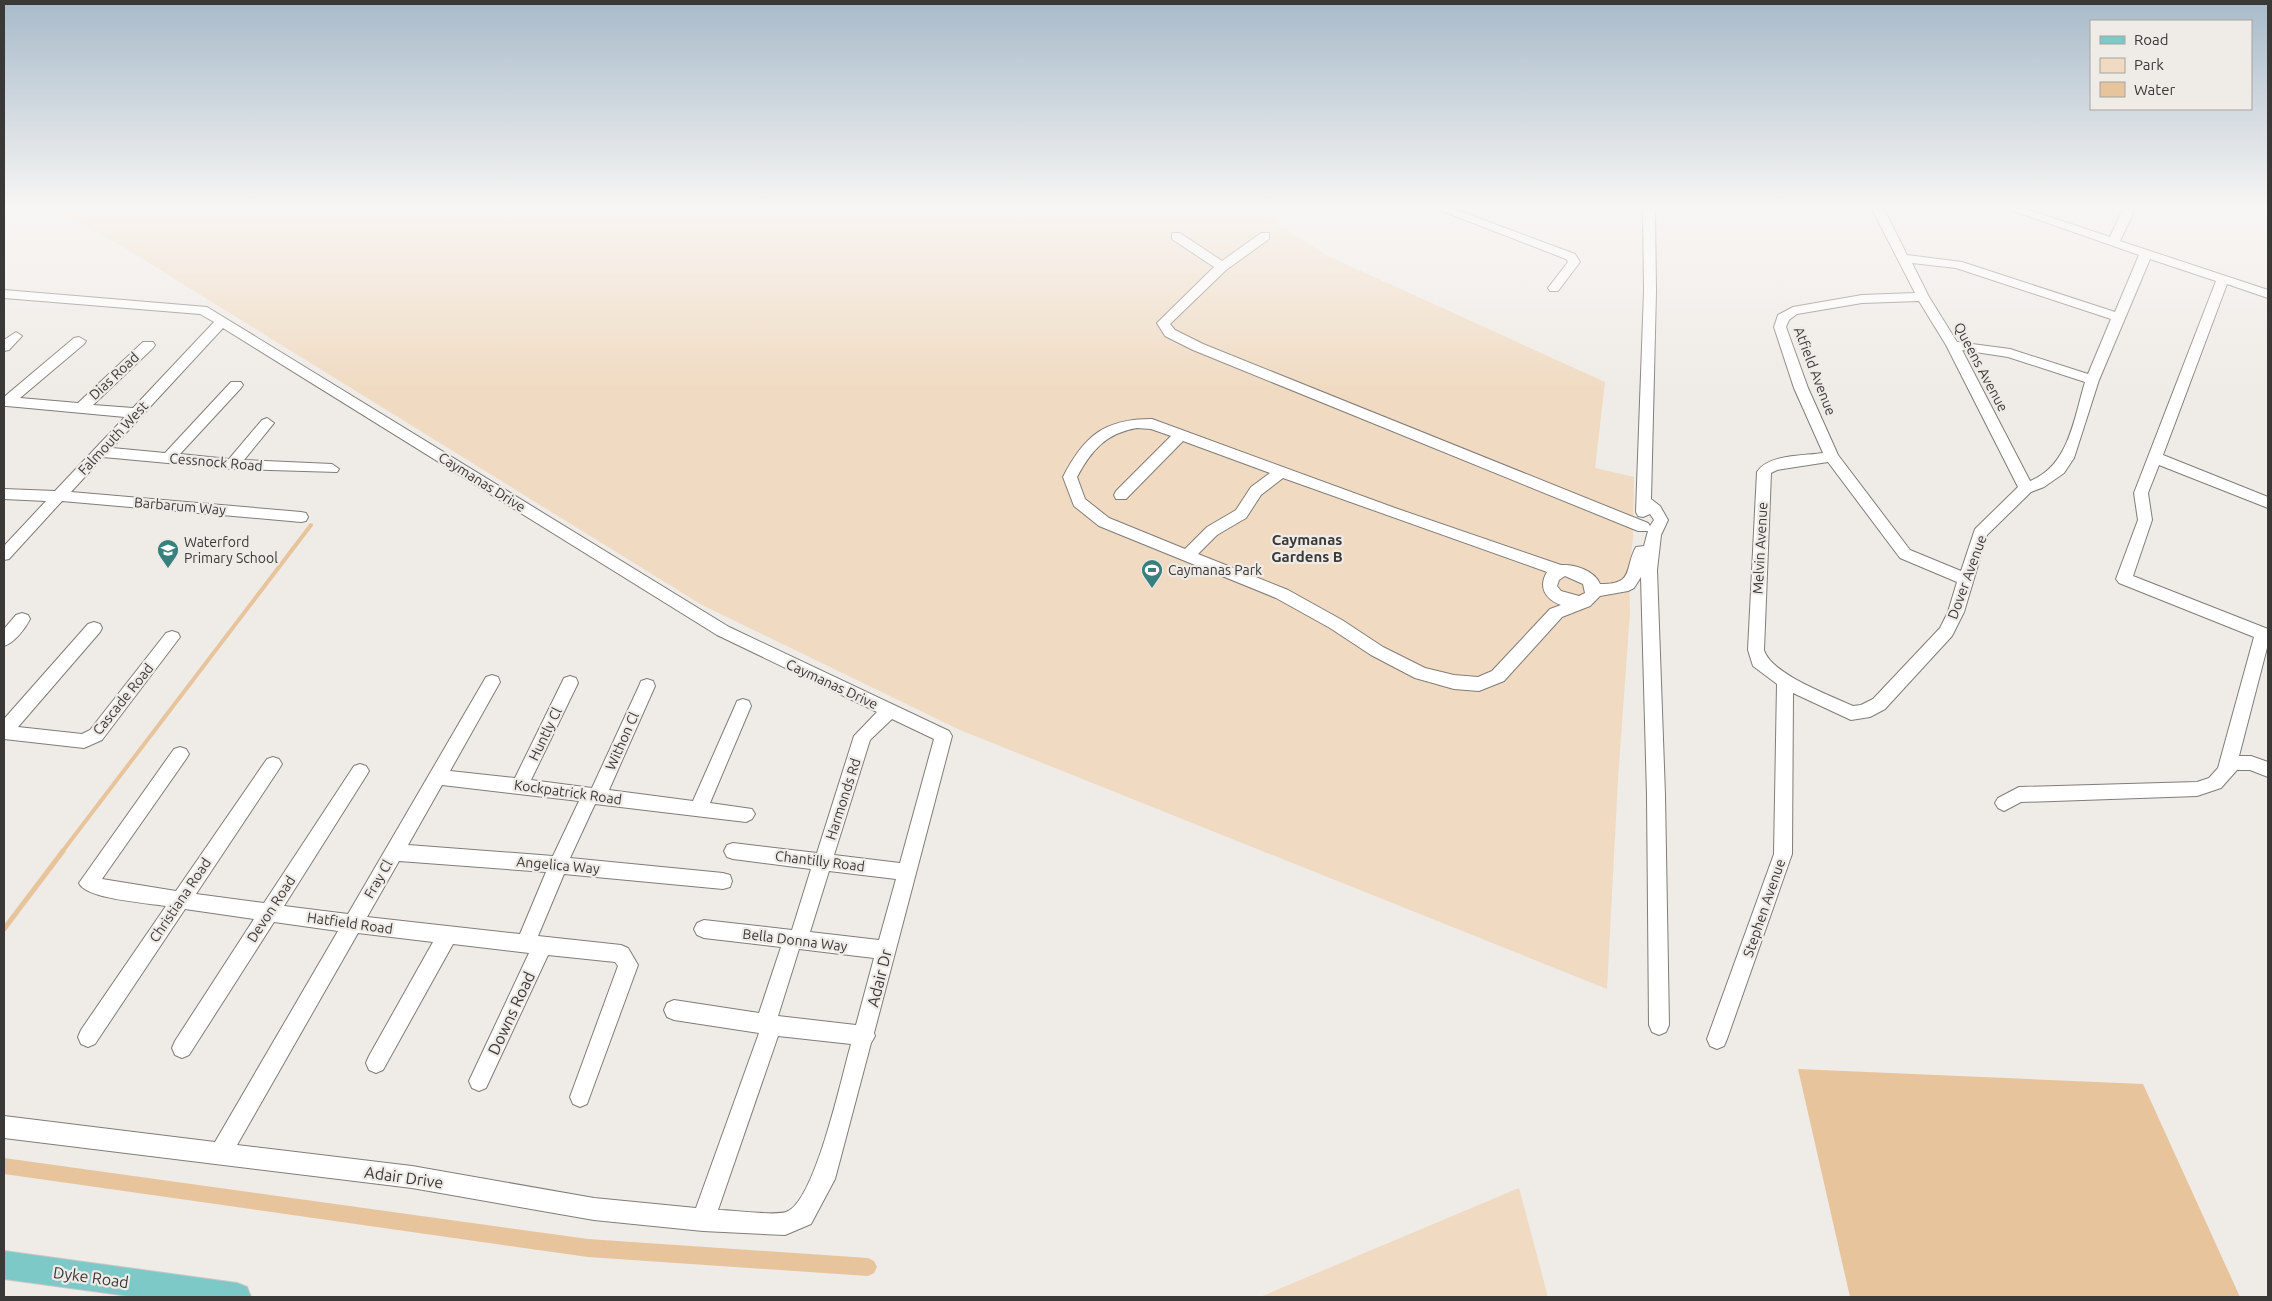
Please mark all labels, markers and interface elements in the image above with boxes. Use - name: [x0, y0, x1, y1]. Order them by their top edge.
- legend: [2090, 20, 2252, 110]
- text: Road: [2134, 31, 2169, 48]
- text: Park: [2134, 56, 2164, 73]
- text: Water: [2134, 81, 2175, 98]
- street label: Queens Avenue: [1951, 320, 2011, 414]
- street label: Atfield Avenue: [1791, 325, 1839, 417]
- street label: Dias Road: [86, 349, 142, 403]
- street label: Falmouth West: [75, 398, 151, 478]
- street label: Caymanas Drive: [436, 449, 528, 515]
- street label: Cessnock Road: [169, 450, 263, 474]
- street label: Barbarum Way: [133, 494, 227, 518]
- street label: Melvin Avenue: [1750, 502, 1770, 594]
- district label: Caymanas Gardens B: [1271, 531, 1343, 565]
- street label: Dover Avenue: [1944, 533, 1990, 621]
- place label: Waterford Primary School: [184, 534, 278, 566]
- school or university icon: Waterford Primary School: [156, 538, 180, 569]
- sports icon: Caymanas Park: [1140, 558, 1164, 589]
- place label: Caymanas Park: [1168, 562, 1262, 578]
- street label: Caymanas Drive: [784, 656, 880, 712]
- street label: Cascade Road: [89, 660, 157, 738]
- street label: Huntly Cl: [525, 705, 565, 763]
- street label: Withon Cl: [602, 709, 642, 772]
- street label: Harmonds Rd: [822, 756, 864, 842]
- street label: Kockpatrick Road: [513, 777, 623, 807]
- street label: Chantilly Road: [774, 848, 866, 874]
- street label: Angelica Way: [516, 853, 600, 877]
- street label: Christiana Road: [146, 855, 214, 945]
- street label: Fray Cl: [361, 857, 396, 901]
- street label: Stephen Avenue: [1740, 857, 1788, 959]
- street label: Devon Road: [244, 873, 298, 945]
- street label: Hatfield Road: [306, 909, 394, 937]
- street label: Bella Donna Way: [742, 926, 849, 954]
- street label: Adair Dr: [863, 947, 895, 1009]
- street label: Downs Road: [484, 969, 538, 1057]
- street label: Adair Drive: [363, 1163, 445, 1191]
- street label: Dyke Road: [52, 1263, 130, 1291]

